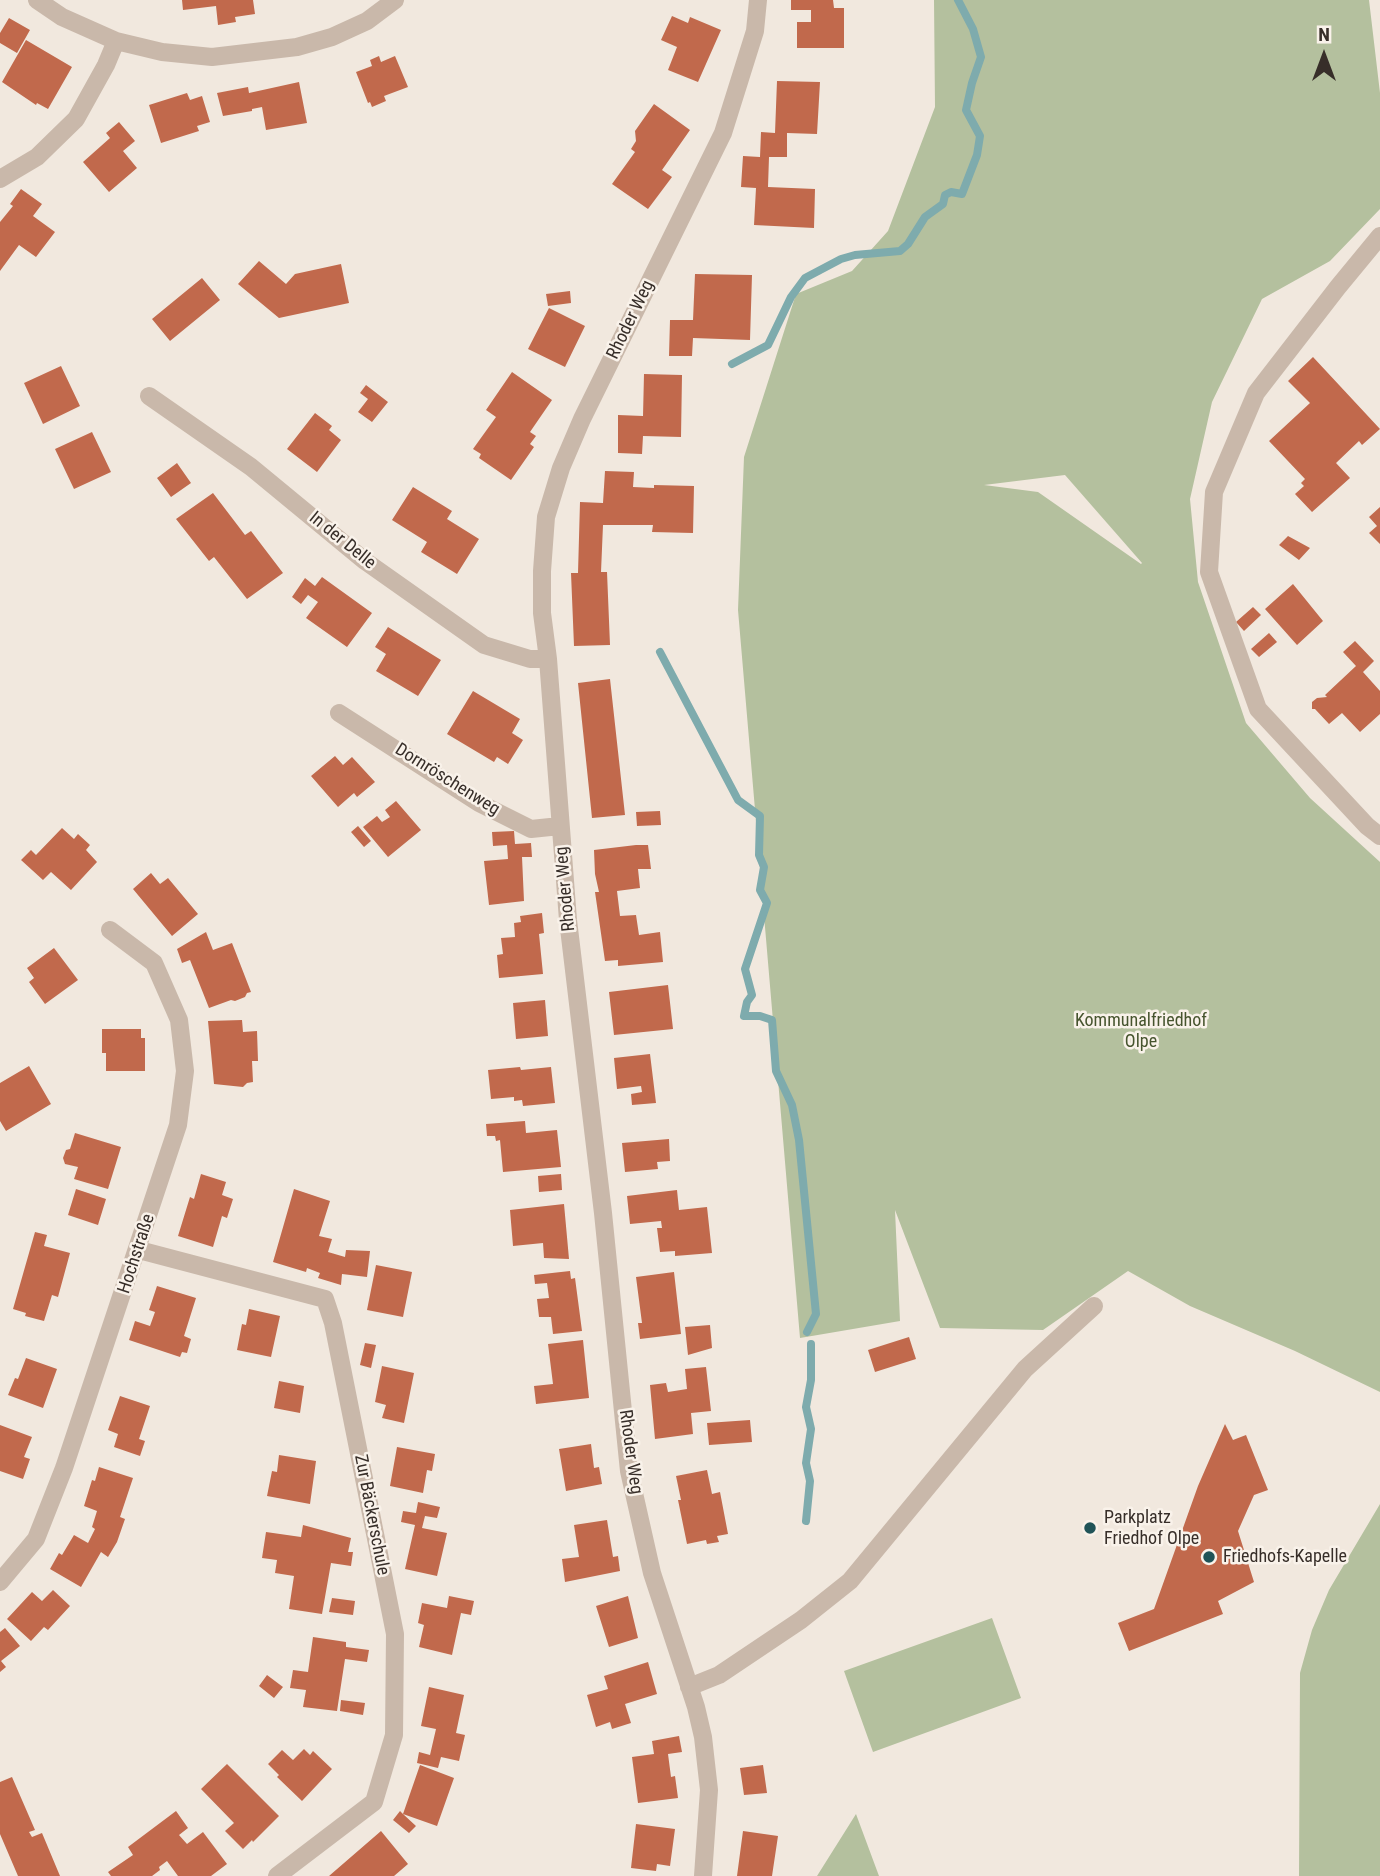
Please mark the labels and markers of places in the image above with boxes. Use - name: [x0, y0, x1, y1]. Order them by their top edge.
- place label: Parkplatz Friedhof Olpe: [1104, 1507, 1199, 1550]
- marker: Parkplatz Friedhof Olpe: [1082, 1520, 1098, 1536]
- place label: Friedhofs-Kapelle: [1223, 1546, 1347, 1568]
- marker: Friedhofs-Kapelle: [1201, 1549, 1217, 1565]

